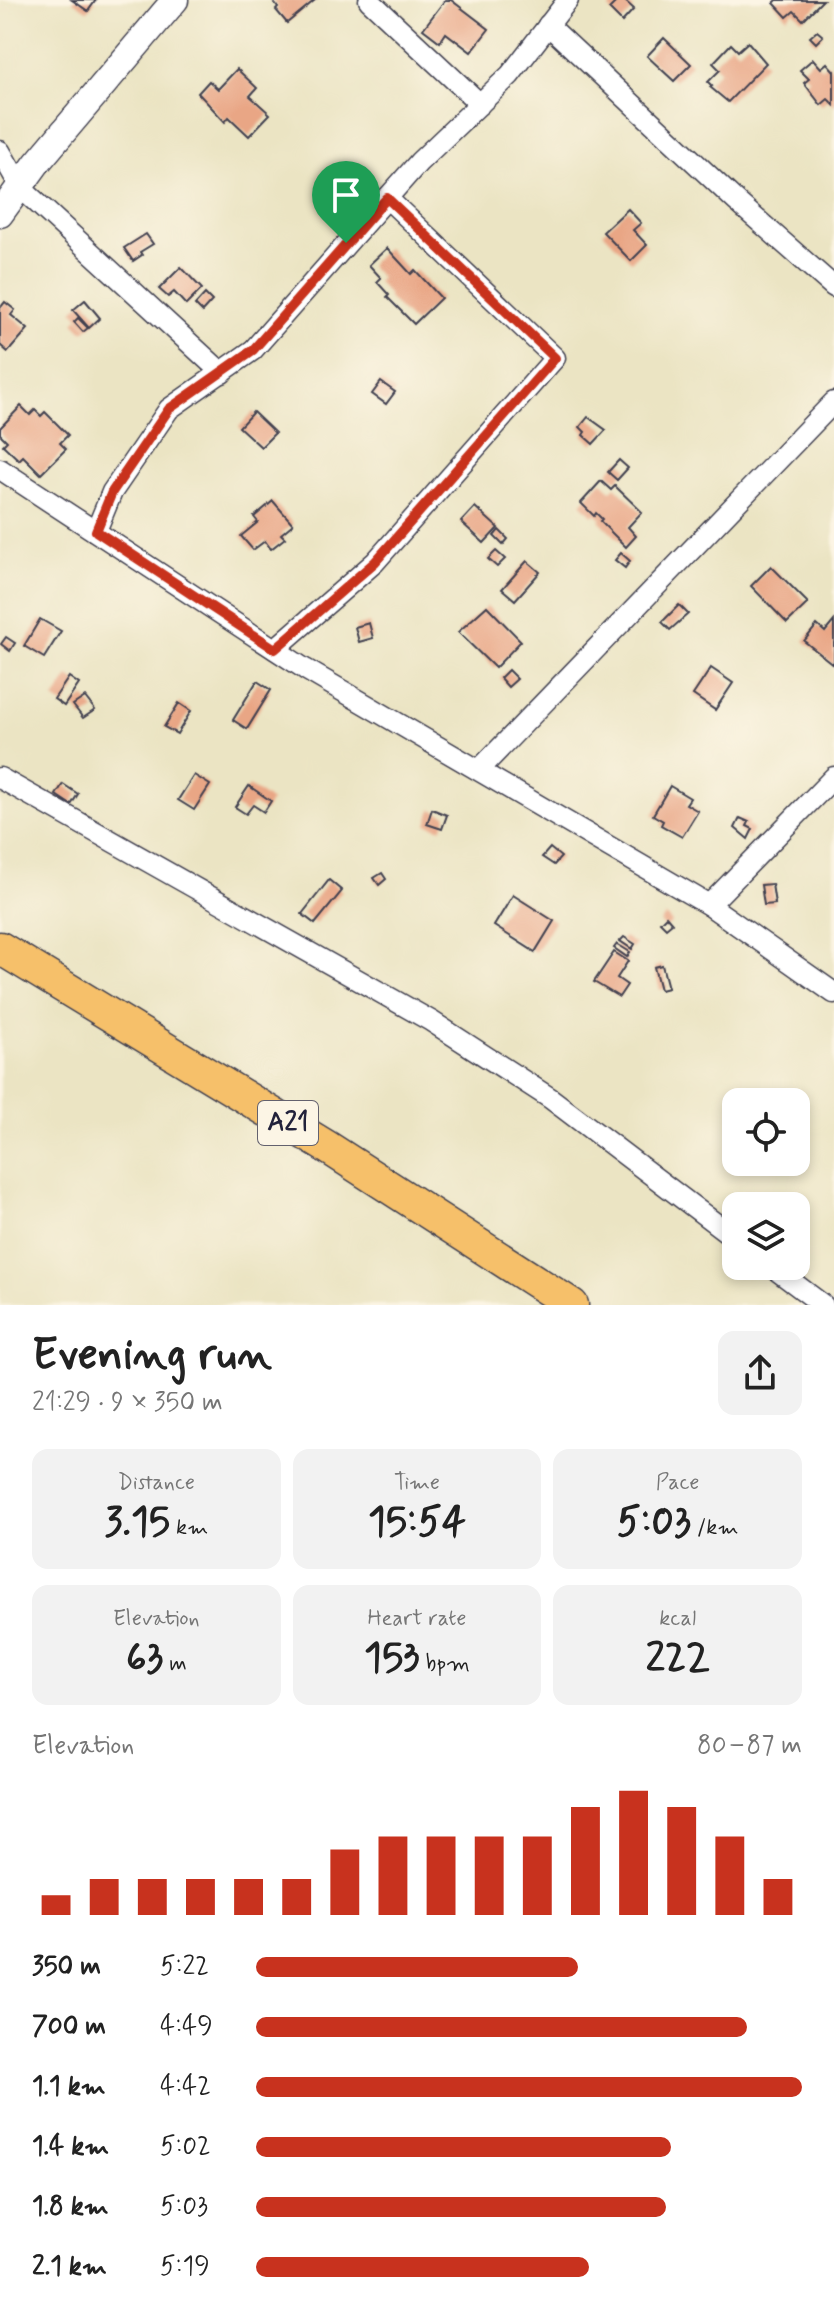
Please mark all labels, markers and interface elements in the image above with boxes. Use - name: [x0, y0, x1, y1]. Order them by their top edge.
- pin: [312, 161, 380, 243]
- icon: arrive: [324, 173, 368, 217]
- map controls: [722, 1088, 810, 1280]
- button: locate: [722, 1088, 810, 1176]
- road number: A21: [258, 1101, 318, 1145]
- button: layers: [722, 1192, 810, 1280]
- text: Evening run: [32, 1327, 272, 1385]
- button: share: [718, 1331, 802, 1415]
- text: 21:29 · 9 × 350 m: [32, 1386, 223, 1420]
- text: Distance: [118, 1469, 195, 1497]
- text: Time: [394, 1469, 440, 1497]
- text: Pace: [656, 1469, 700, 1497]
- text: 3.15: [105, 1497, 170, 1549]
- text: 15:54: [368, 1497, 466, 1549]
- text: 5:03: [617, 1497, 691, 1549]
- text: km: [170, 1514, 208, 1542]
- text: /km: [691, 1514, 738, 1542]
- text: Elevation: [113, 1605, 200, 1633]
- text: Heart rate: [368, 1605, 466, 1633]
- text: kcal: [659, 1605, 696, 1633]
- text: 63: [126, 1633, 163, 1685]
- text: 153: [364, 1633, 420, 1685]
- text: 222: [645, 1633, 710, 1685]
- text: m: [163, 1650, 187, 1678]
- text: bpm: [420, 1650, 470, 1678]
- text: Elevation: [32, 1729, 134, 1763]
- text: 80–87 m: [697, 1729, 802, 1763]
- text: 350 m: [32, 1950, 101, 1984]
- text: 5:22: [160, 1950, 209, 1984]
- text: 700 m: [32, 2010, 106, 2044]
- text: 4:49: [160, 2010, 213, 2044]
- text: 1.1 km: [32, 2070, 106, 2104]
- text: 4:42: [160, 2070, 211, 2104]
- text: 1.4 km: [32, 2130, 109, 2164]
- text: 5:02: [160, 2130, 211, 2164]
- text: 1.8 km: [32, 2190, 109, 2224]
- text: 5:03: [160, 2190, 208, 2224]
- text: 2.1 km: [32, 2250, 107, 2284]
- text: 5:19: [160, 2250, 210, 2284]

